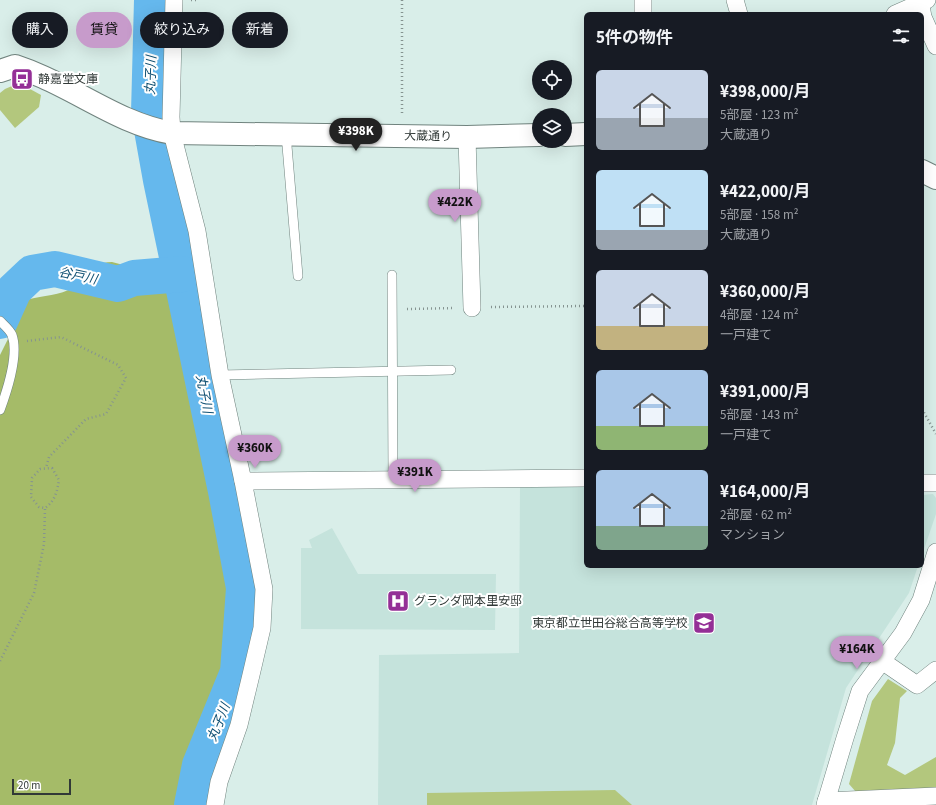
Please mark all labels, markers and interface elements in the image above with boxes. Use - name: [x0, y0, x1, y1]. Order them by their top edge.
- chip: 購入: [12, 12, 68, 48]
- chip: 賃貸: [76, 12, 132, 48]
- chip: 絞り込み: [140, 12, 224, 48]
- chip: 新着: [232, 12, 288, 48]
- icon: filters: [890, 25, 912, 47]
- text: 5件の物件: [596, 26, 673, 50]
- water label: 丸子川: [141, 53, 161, 95]
- map controls: [532, 60, 572, 148]
- button: locate: [532, 60, 572, 100]
- bus stop icon: 静嘉堂文庫: [9, 66, 35, 92]
- place label: 静嘉堂文庫: [38, 71, 98, 88]
- text: ¥398,000/月: [720, 80, 811, 104]
- icon: home: [628, 86, 676, 134]
- text: 5部屋 · 123 m²: [720, 106, 798, 124]
- button: layers: [532, 108, 572, 148]
- pin: ¥398K: [328, 118, 384, 152]
- text: ¥398K: [338, 122, 374, 140]
- text: 大蔵通り: [720, 126, 772, 144]
- street label: 大蔵通り: [404, 128, 452, 145]
- text: ¥422,000/月: [720, 180, 811, 204]
- icon: home: [628, 186, 676, 234]
- pin: ¥422K: [427, 189, 483, 223]
- text: ¥422K: [437, 193, 473, 211]
- text: 5部屋 · 158 m²: [720, 206, 798, 224]
- text: 大蔵通り: [720, 226, 772, 244]
- water label: 谷戸川: [57, 263, 101, 289]
- text: ¥360,000/月: [720, 280, 811, 304]
- icon: home: [628, 286, 676, 334]
- text: 4部屋 · 124 m²: [720, 306, 798, 324]
- text: 一戸建て: [720, 326, 772, 344]
- water label: 丸子川: [191, 373, 217, 417]
- text: ¥391,000/月: [720, 380, 811, 404]
- icon: home: [628, 386, 676, 434]
- text: 5部屋 · 143 m²: [720, 406, 798, 424]
- text: 一戸建て: [720, 426, 772, 444]
- pin: ¥360K: [227, 435, 283, 469]
- text: ¥360K: [237, 439, 273, 457]
- pin: ¥391K: [387, 459, 443, 493]
- text: ¥391K: [397, 463, 433, 481]
- text: ¥164,000/月: [720, 480, 811, 504]
- icon: home: [628, 486, 676, 534]
- text: 2部屋 · 62 m²: [720, 506, 792, 524]
- text: マンション: [720, 526, 785, 544]
- hospital icon: グランダ岡本里安邸: [385, 588, 411, 614]
- place label: グランダ岡本里安邸: [414, 593, 522, 610]
- school or university icon: 東京都立世田谷総合高等学校: [691, 610, 717, 636]
- place label: 東京都立世田谷総合高等学校: [532, 615, 688, 632]
- pin: ¥164K: [829, 636, 885, 670]
- text: ¥164K: [839, 640, 875, 658]
- water label: 丸子川: [203, 699, 235, 744]
- scale bar: [12, 777, 71, 796]
- text: 20 m: [18, 778, 40, 793]

